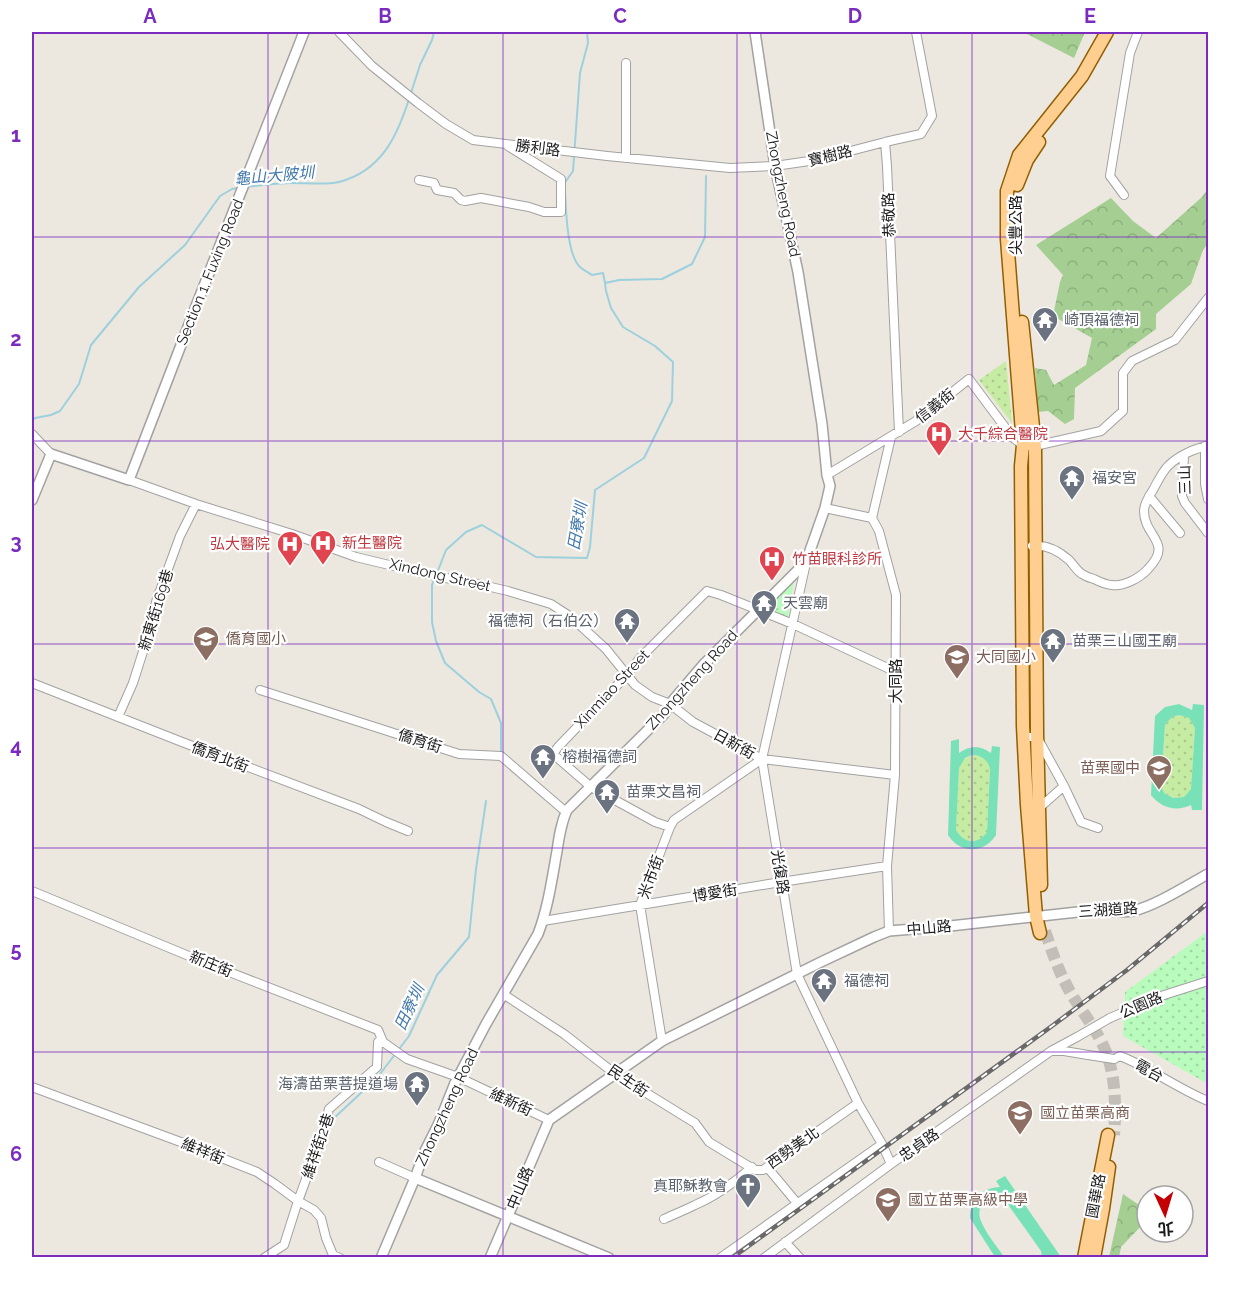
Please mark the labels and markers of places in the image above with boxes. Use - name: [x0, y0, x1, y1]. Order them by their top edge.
- temple icon: 崎頂福德祠: [1030, 305, 1060, 343]
- place label: 崎頂福德祠: [1064, 311, 1139, 329]
- hospital icon: 大千綜合醫院: [924, 419, 954, 457]
- place label: 大千綜合醫院: [958, 425, 1048, 443]
- temple icon: 福安宮: [1057, 463, 1087, 501]
- place label: 福安宮: [1092, 469, 1137, 487]
- hospital icon: 新生醫院: [308, 528, 338, 566]
- hospital icon: 弘大醫院: [275, 529, 305, 567]
- place label: 新生醫院: [342, 534, 402, 552]
- place label: 弘大醫院: [210, 535, 270, 553]
- hospital icon: 竹苗眼科診所: [757, 544, 787, 582]
- place label: 竹苗眼科診所: [792, 550, 882, 568]
- temple icon: 天雲廟: [749, 588, 779, 626]
- place label: 天雲廟: [783, 594, 828, 612]
- temple icon: 福德祠（石伯公）: [612, 606, 642, 644]
- place label: 福德祠（石伯公）: [488, 612, 608, 630]
- school or university icon: 僑育國小: [191, 624, 221, 662]
- temple icon: 苗栗三山國王廟: [1038, 626, 1068, 664]
- place label: 僑育國小: [226, 630, 286, 648]
- place label: 苗栗三山國王廟: [1072, 632, 1177, 650]
- school or university icon: 大同國小: [942, 642, 972, 680]
- place label: 大同國小: [976, 648, 1036, 666]
- temple icon: 榕樹福德詞: [528, 742, 558, 780]
- place label: 榕樹福德詞: [562, 748, 637, 766]
- school or university icon: 苗栗國中: [1144, 753, 1174, 791]
- place label: 苗栗國中: [1080, 759, 1140, 777]
- temple icon: 苗栗文昌祠: [592, 777, 622, 815]
- place label: 苗栗文昌祠: [626, 783, 701, 801]
- temple icon: 福德祠: [809, 966, 839, 1004]
- place label: 福德祠: [844, 972, 889, 990]
- temple icon: 海濤苗栗菩提道場: [402, 1069, 432, 1107]
- place label: 海濤苗栗菩提道場: [278, 1075, 398, 1093]
- school or university icon: 國立苗栗高商: [1005, 1098, 1035, 1136]
- place label: 國立苗栗高商: [1040, 1104, 1130, 1122]
- church icon: 真耶穌教會: [733, 1171, 763, 1209]
- place label: 真耶穌教會: [653, 1177, 728, 1195]
- school or university icon: 國立苗栗高級中學: [873, 1185, 903, 1223]
- place label: 國立苗栗高級中學: [908, 1191, 1028, 1209]

